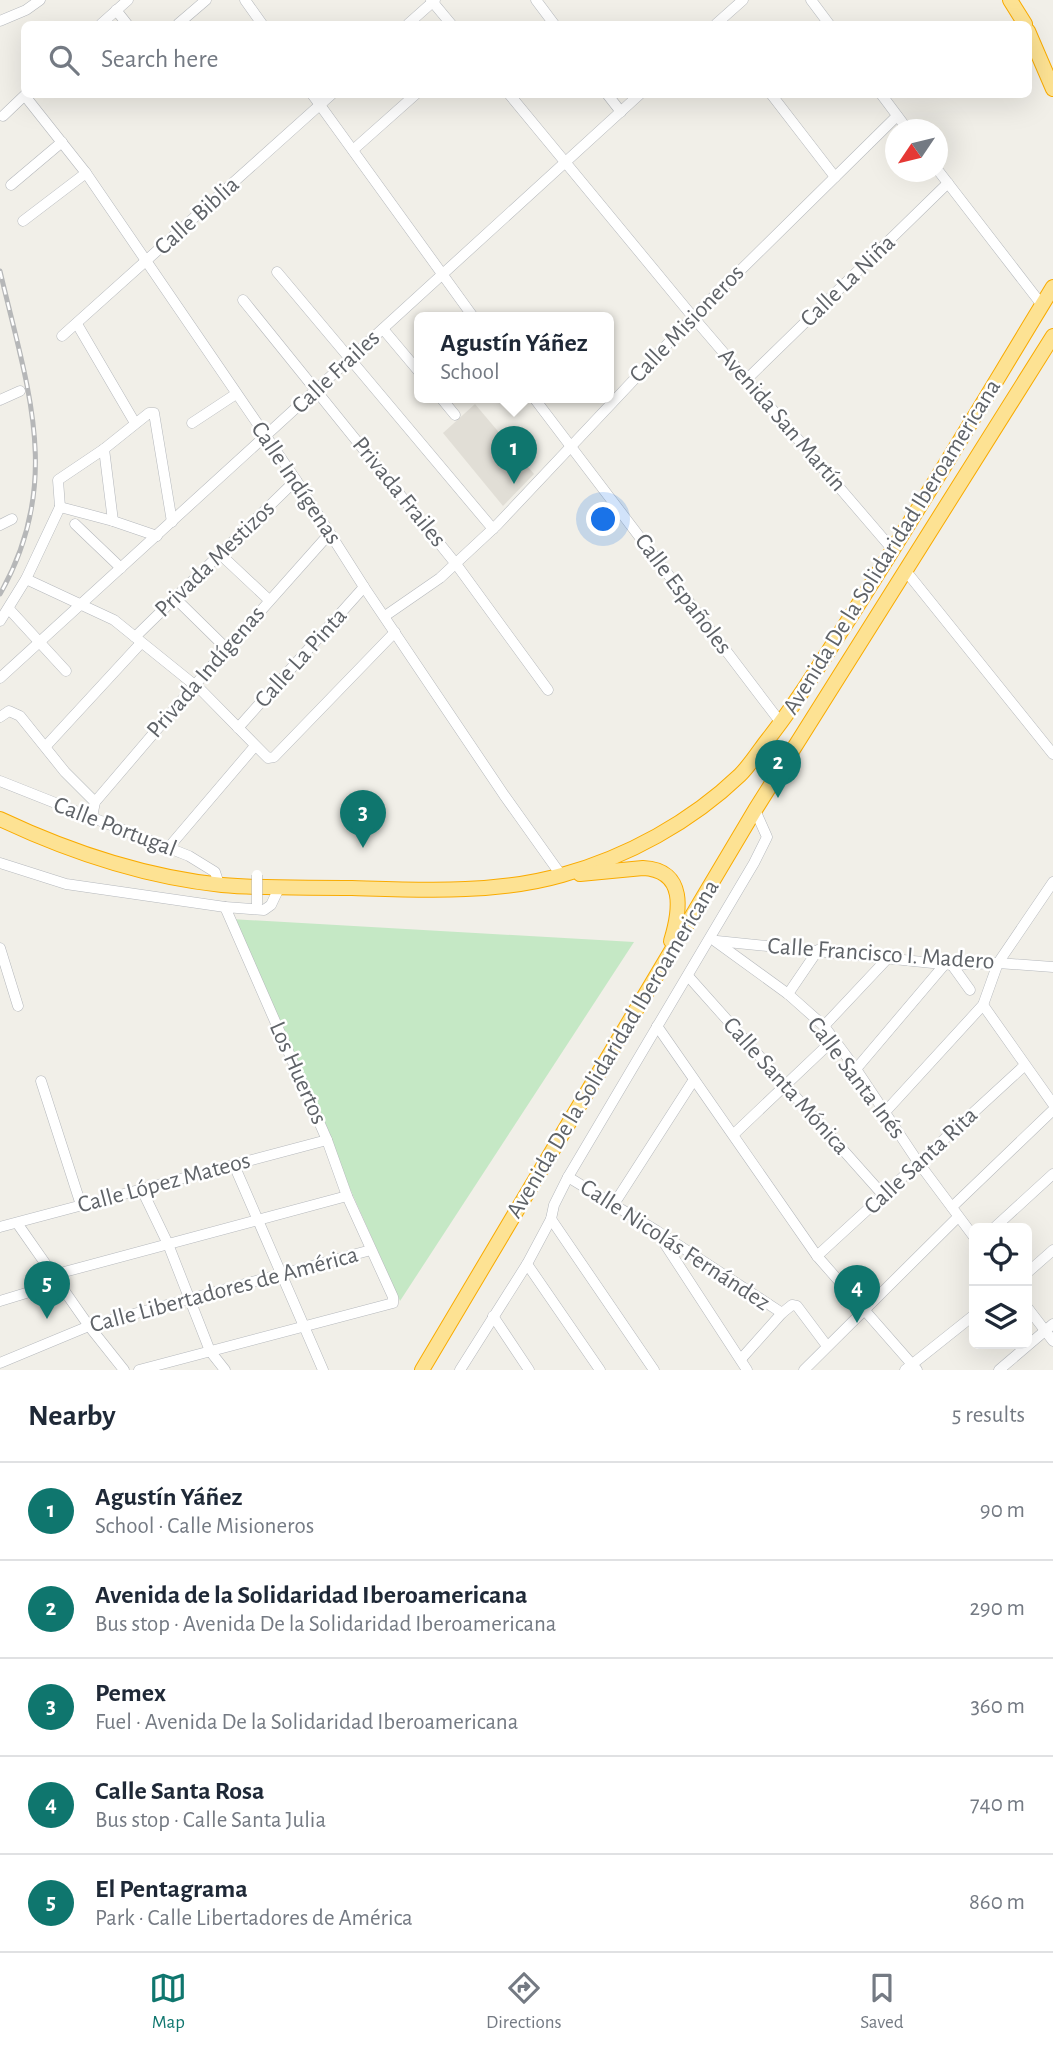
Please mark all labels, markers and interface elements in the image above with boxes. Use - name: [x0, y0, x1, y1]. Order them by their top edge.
- search box: [21, 21, 1032, 98]
- icon: search: [45, 41, 83, 79]
- text: Search here: [101, 46, 219, 72]
- north arrow: [885, 119, 948, 182]
- street label: Calle Biblia: [150, 172, 244, 260]
- street label: Calle La Niña: [796, 230, 900, 332]
- street label: Calle Misioneros: [625, 261, 749, 387]
- popup: [414, 312, 614, 403]
- street label: Calle Frailes: [287, 326, 385, 418]
- text: Agustín Yáñez: [440, 330, 588, 356]
- street label: Avenida San Martín: [714, 344, 850, 496]
- text: School: [440, 361, 500, 384]
- street label: Avenida De la Solidaridad Iberoamericana: [779, 375, 1005, 719]
- street label: Calle Indígenas: [246, 417, 346, 549]
- pin: 1: [491, 426, 537, 484]
- street label: Privada Frailes: [348, 432, 450, 552]
- street label: Privada Mestizos: [151, 496, 279, 622]
- your location: [586, 502, 620, 536]
- street label: Calle Españoles: [630, 529, 736, 659]
- street label: Privada Indígenas: [143, 602, 269, 742]
- street label: Calle La Pinta: [250, 604, 352, 712]
- pin: 2: [755, 740, 801, 798]
- pin: 3: [340, 790, 386, 848]
- street label: Calle Portugal: [50, 793, 180, 861]
- street label: Avenida De la Solidaridad Iberoamericana: [502, 876, 724, 1222]
- street label: Calle Francisco I. Madero: [767, 934, 995, 974]
- street label: Calle Santa Mónica: [718, 1013, 854, 1159]
- street label: Calle Santa Inés: [803, 1013, 909, 1143]
- street label: Los Huertos: [265, 1018, 331, 1128]
- street label: Calle Santa Rita: [860, 1103, 982, 1219]
- street label: Calle López Mateos: [75, 1148, 253, 1218]
- street label: Calle Nicolás Fernández: [576, 1175, 774, 1315]
- map controls: [969, 1223, 1032, 1349]
- button: locate: [969, 1223, 1032, 1286]
- street label: Calle Libertadores de América: [87, 1243, 361, 1337]
- pin: 5: [24, 1261, 70, 1319]
- pin: 4: [834, 1265, 880, 1323]
- button: layers: [969, 1286, 1032, 1349]
- text: Nearby: [28, 1401, 116, 1431]
- text: 5 results: [952, 1404, 1025, 1427]
- text: Agustín Yáñez: [95, 1484, 243, 1510]
- text: 1: [47, 1499, 55, 1522]
- text: 90 m: [980, 1499, 1025, 1522]
- text: School · Calle Misioneros: [95, 1515, 314, 1538]
- text: Avenida de la Solidaridad Iberoamericana: [95, 1582, 528, 1608]
- text: 2: [46, 1597, 56, 1620]
- text: 290 m: [969, 1597, 1025, 1620]
- text: Bus stop · Avenida De la Solidaridad Iberoamericana: [95, 1613, 556, 1636]
- text: Pemex: [95, 1680, 166, 1706]
- text: 3: [46, 1695, 56, 1718]
- text: 360 m: [970, 1695, 1025, 1718]
- text: Fuel · Avenida De la Solidaridad Iberoamericana: [95, 1711, 518, 1734]
- text: Calle Santa Rosa: [95, 1778, 265, 1804]
- text: 4: [45, 1793, 57, 1816]
- text: 740 m: [970, 1793, 1025, 1816]
- text: Bus stop · Calle Santa Julia: [95, 1809, 326, 1832]
- text: El Pentagrama: [95, 1876, 248, 1902]
- text: 5: [46, 1891, 56, 1914]
- text: 860 m: [969, 1891, 1025, 1914]
- text: Park · Calle Libertadores de América: [95, 1907, 413, 1930]
- tab: Map: [149, 1969, 187, 2034]
- tab: Directions: [486, 1969, 562, 2034]
- tab: Saved: [860, 1969, 904, 2034]

